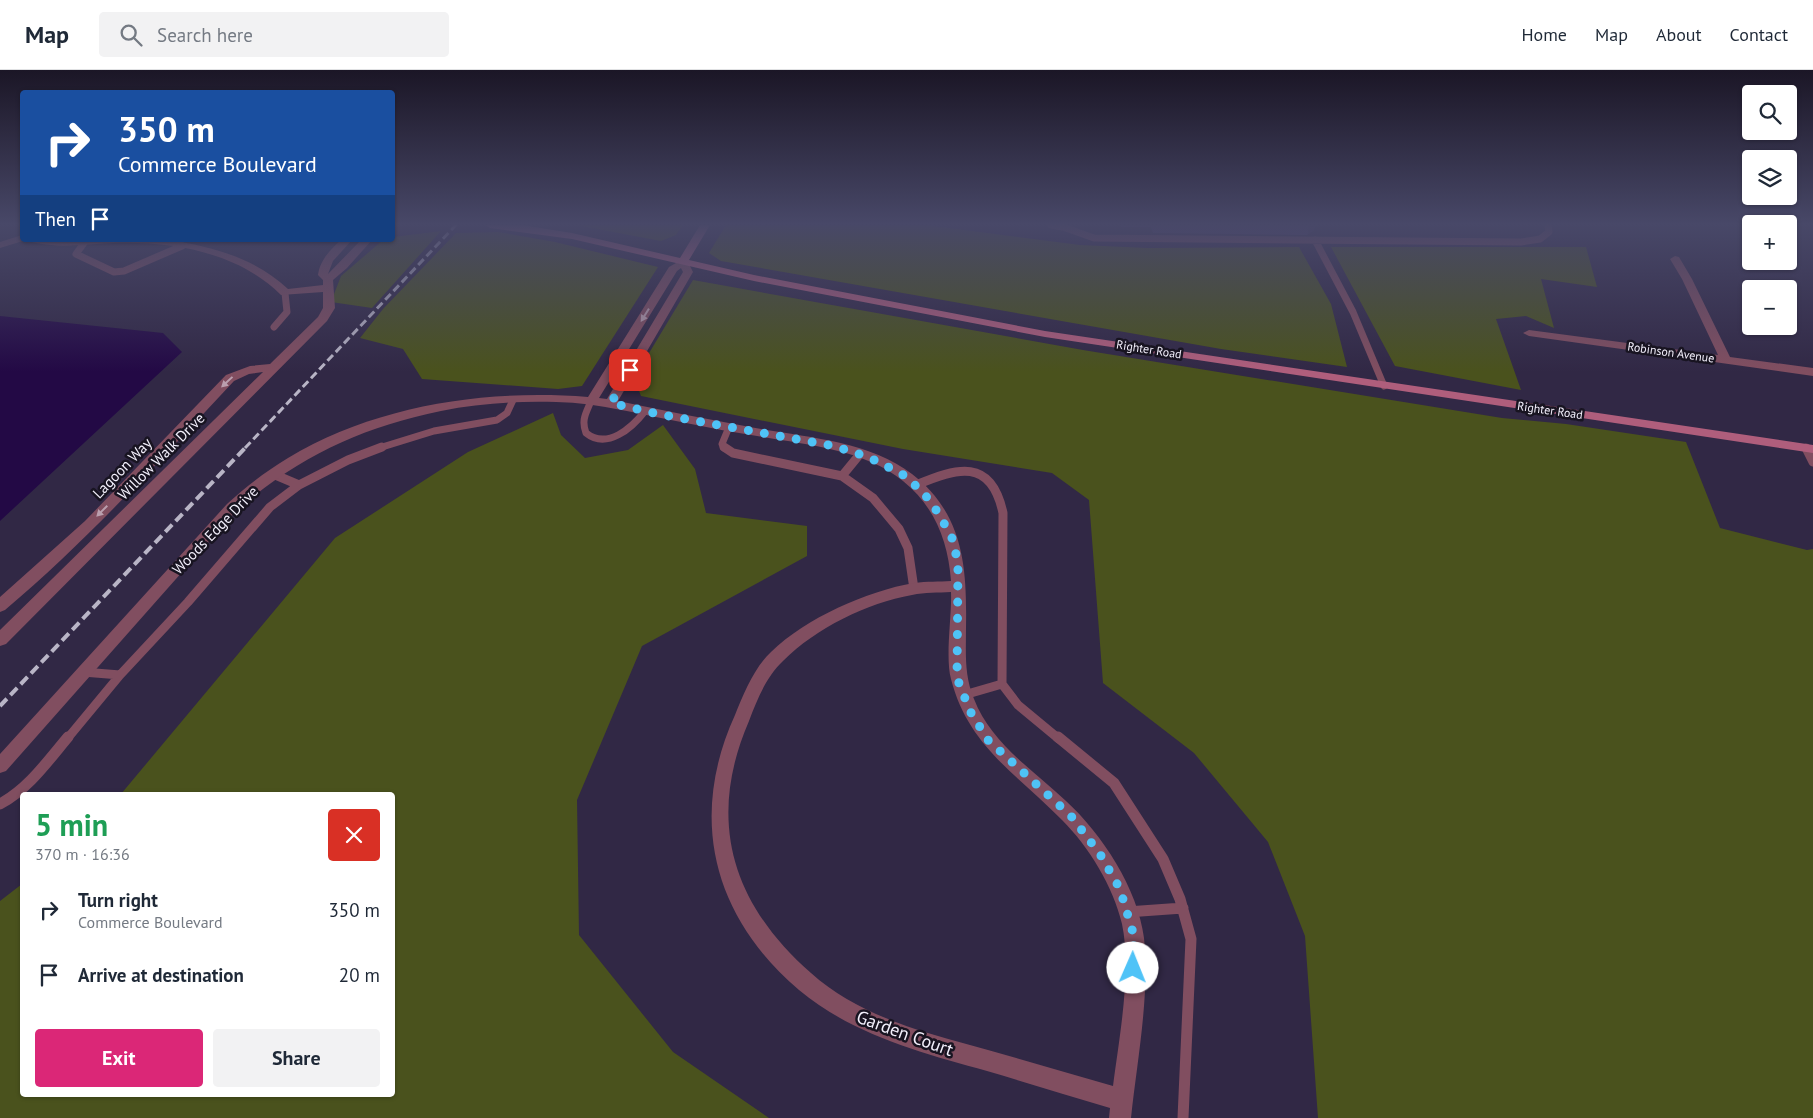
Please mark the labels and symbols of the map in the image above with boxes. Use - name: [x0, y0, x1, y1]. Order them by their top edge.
- one-way arrow: [640, 308, 649, 322]
- street label: Righter Road: [1115, 336, 1183, 362]
- street label: Robinson Avenue: [1627, 338, 1715, 366]
- pin: [609, 349, 651, 391]
- one-way arrow: [222, 376, 234, 388]
- street label: Righter Road: [1516, 398, 1584, 422]
- street label: Willow Walk Drive: [113, 408, 209, 504]
- street label: Lagoon Way: [88, 434, 156, 502]
- street label: Woods Edge Drive: [168, 482, 262, 578]
- one-way arrow: [96, 505, 108, 517]
- position arrow: [1106, 941, 1158, 993]
- street label: Garden Court: [853, 1005, 957, 1061]

